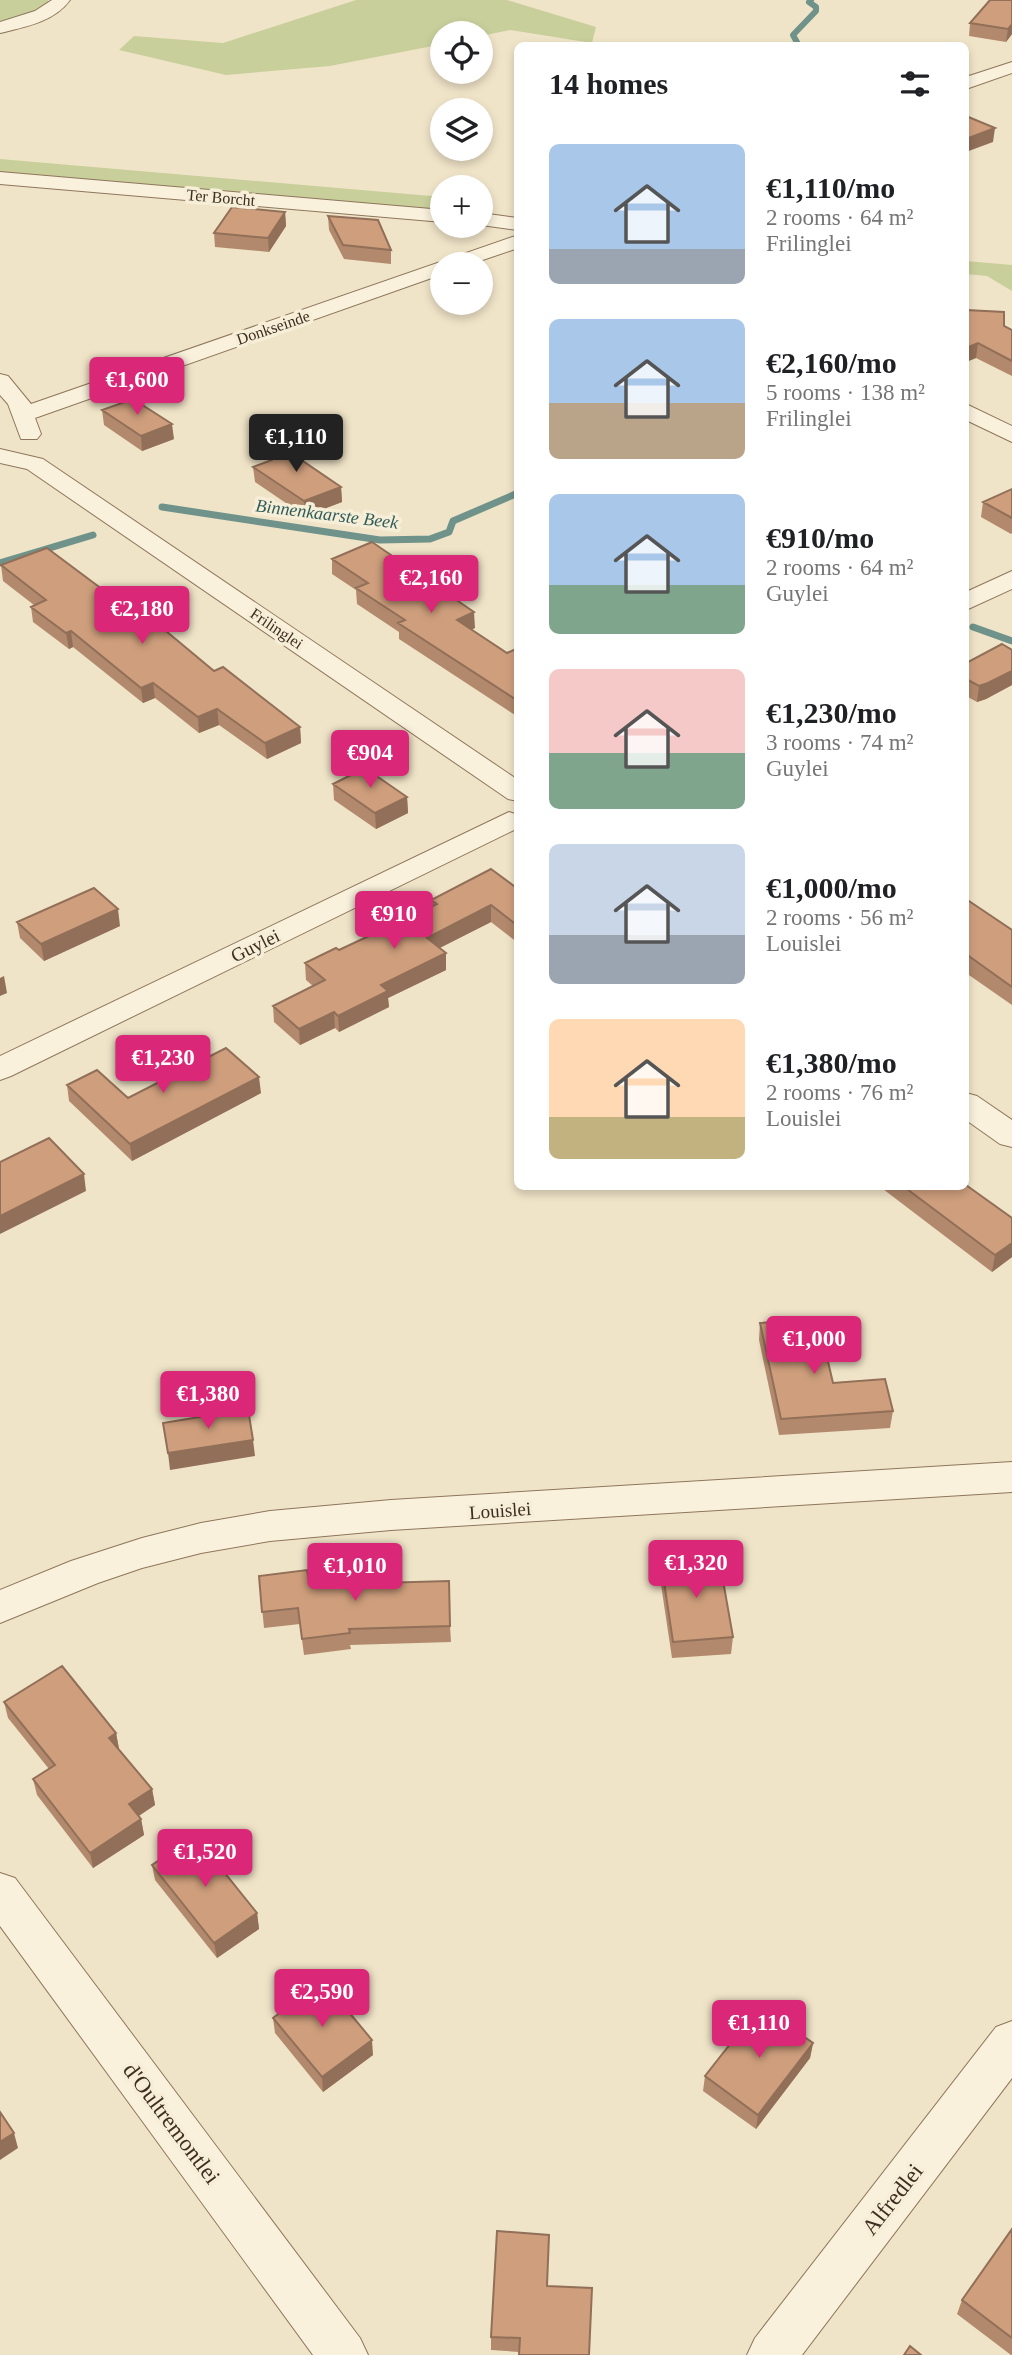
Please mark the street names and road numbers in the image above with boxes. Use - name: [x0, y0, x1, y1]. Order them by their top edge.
- street label: Ter Borcht: [186, 186, 256, 209]
- street label: Donkseinde: [234, 307, 312, 348]
- street label: Frilinglei: [247, 605, 307, 653]
- street label: Guylei: [227, 925, 283, 966]
- street label: Louislei: [468, 1498, 532, 1523]
- street label: d'Oultremontlei: [118, 2058, 225, 2189]
- street label: Alfredlei: [857, 2159, 928, 2240]

